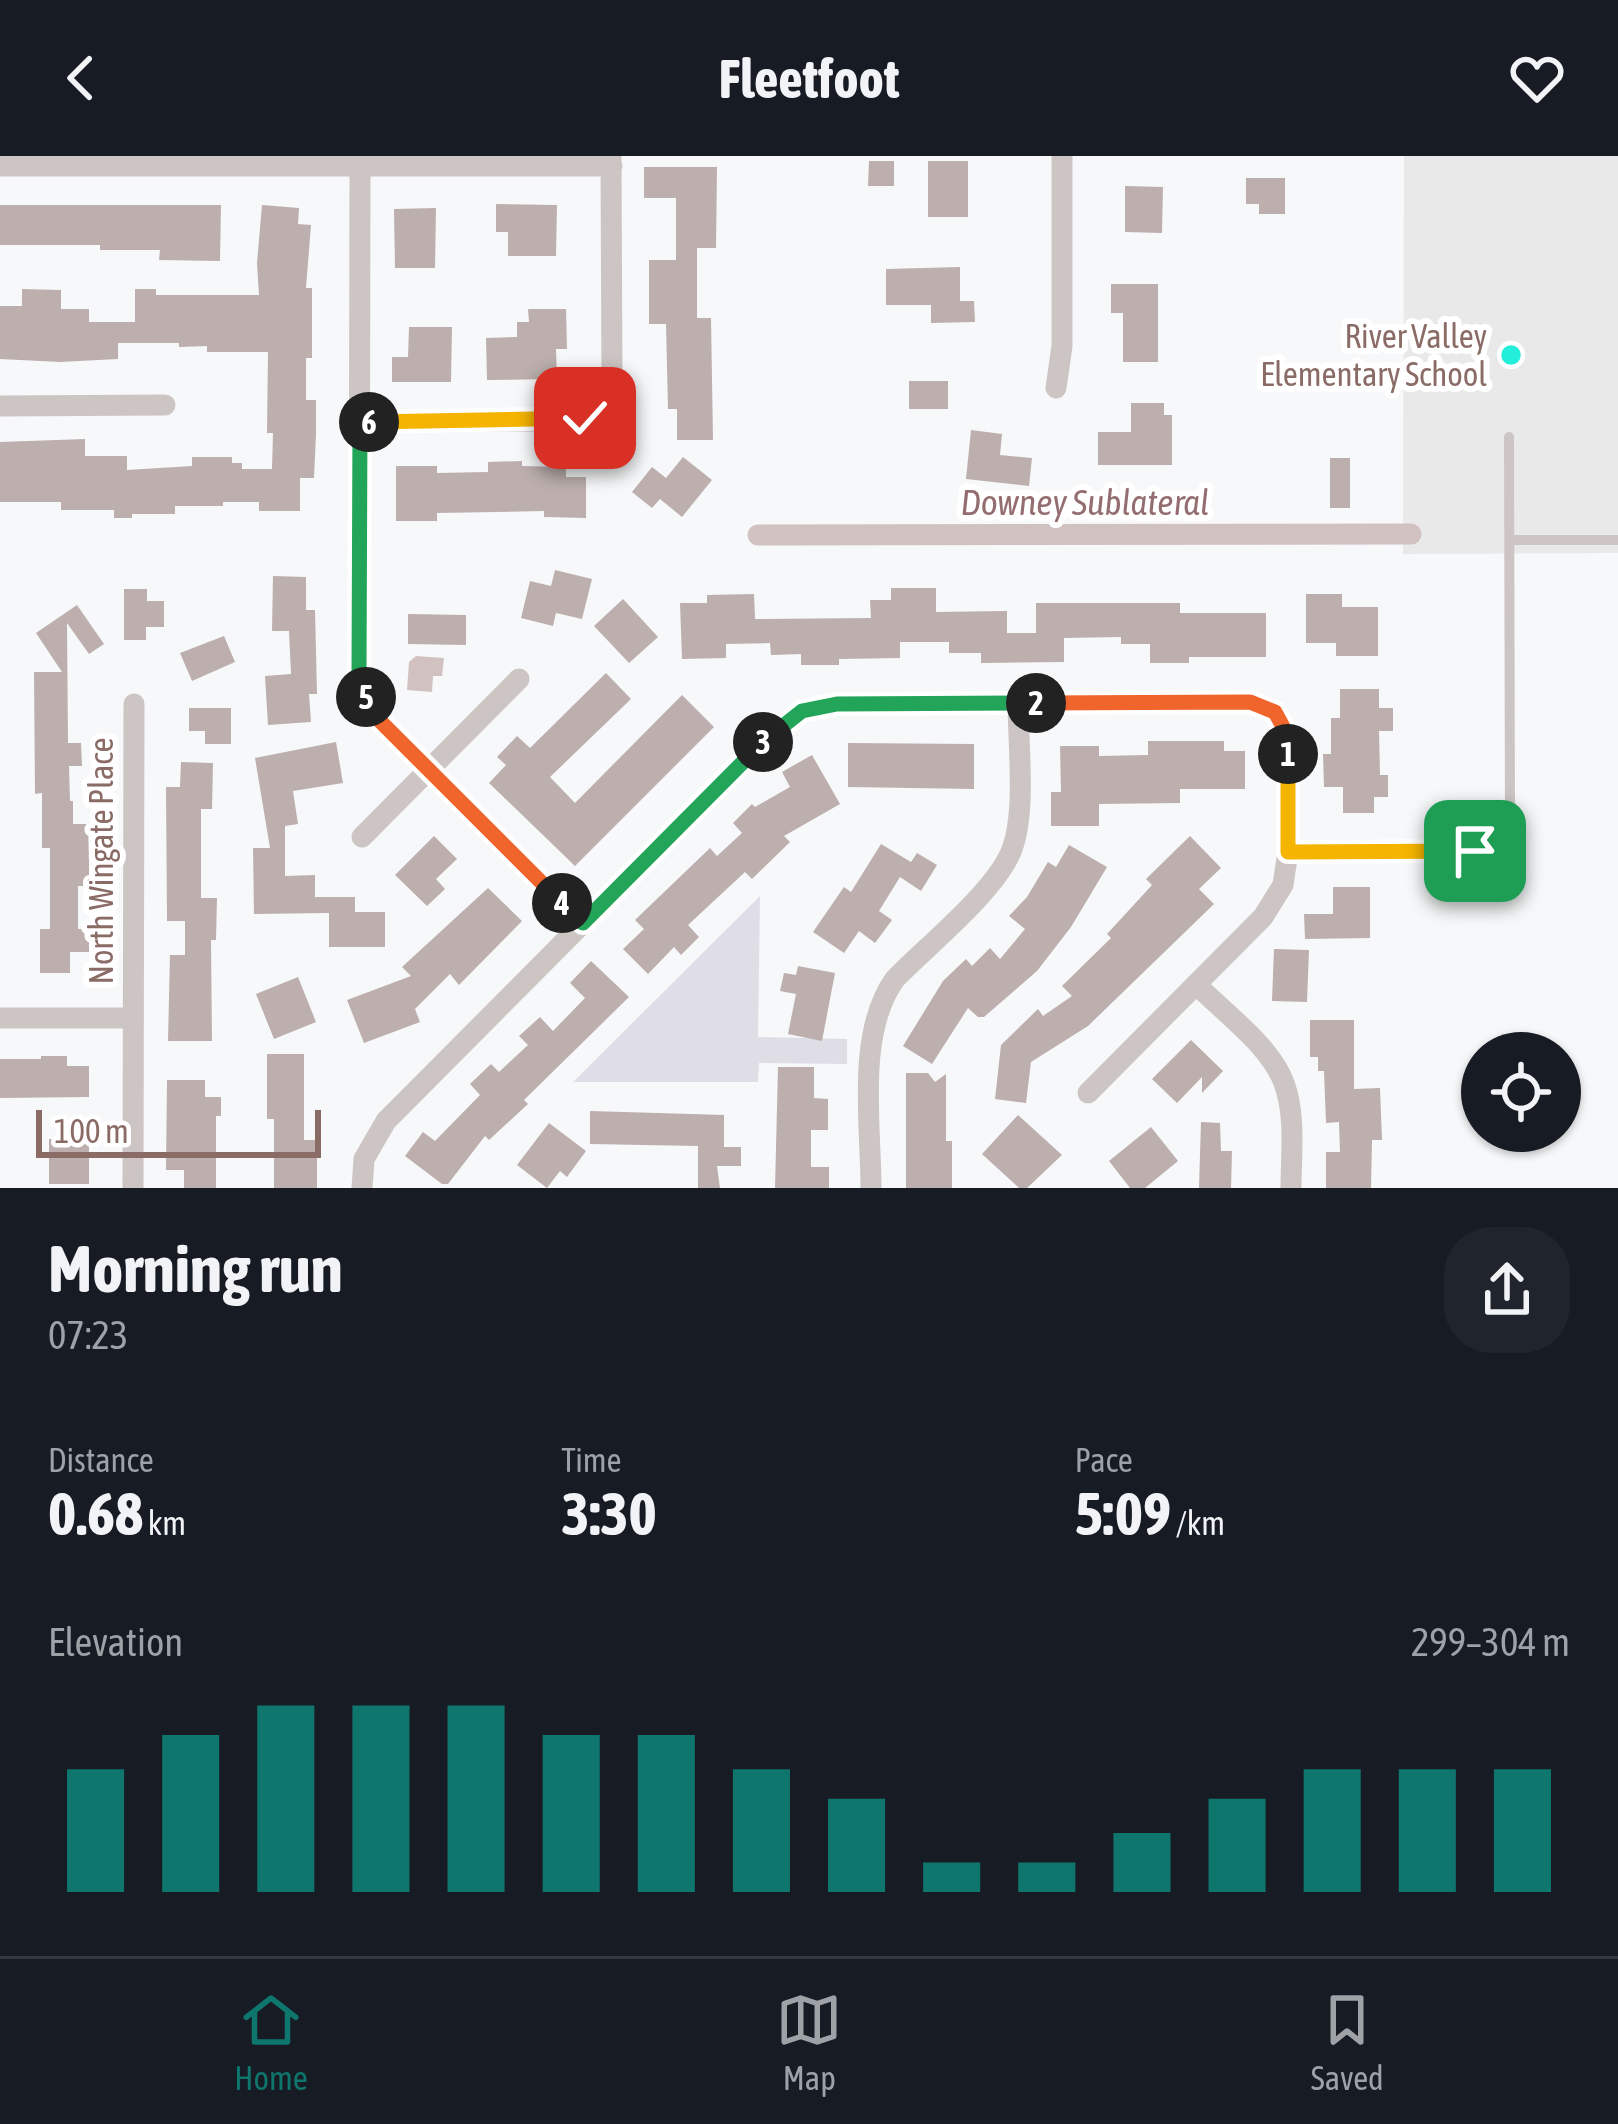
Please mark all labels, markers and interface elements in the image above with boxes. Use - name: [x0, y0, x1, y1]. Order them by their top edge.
- icon: back: [48, 45, 114, 111]
- icon: heart: [1504, 45, 1570, 111]
- text: Fleetfoot: [718, 48, 900, 109]
- place label: River Valley Elementary School: [1260, 317, 1487, 393]
- marker: River Valley Elementary School: [1498, 342, 1524, 368]
- pin: [534, 367, 636, 469]
- icon: check: [552, 385, 618, 451]
- pin: 6: [339, 392, 399, 452]
- text: 6: [361, 403, 377, 441]
- water label: Downey Sublateral: [961, 481, 1209, 523]
- pin: 5: [336, 667, 396, 727]
- pin: 2: [1006, 673, 1066, 733]
- text: 5: [358, 678, 374, 716]
- text: 2: [1028, 684, 1044, 722]
- pin: 3: [733, 712, 793, 772]
- text: 3: [755, 723, 771, 761]
- pin: 1: [1258, 724, 1318, 784]
- text: 1: [1280, 735, 1296, 773]
- street label: North Wingate Place: [82, 738, 120, 984]
- pin: [1424, 800, 1526, 902]
- icon: arrive: [1442, 818, 1508, 884]
- pin: 4: [532, 873, 592, 933]
- text: 4: [554, 884, 570, 922]
- map controls: [1461, 1032, 1581, 1152]
- button: locate: [1461, 1032, 1581, 1152]
- scale bar: [36, 1104, 321, 1157]
- text: 100 m: [54, 1112, 129, 1150]
- button: share: [1444, 1227, 1570, 1353]
- text: Morning run: [48, 1230, 343, 1306]
- text: 07:23: [48, 1313, 128, 1357]
- text: Distance: [48, 1441, 154, 1479]
- text: Time: [561, 1441, 622, 1479]
- text: Pace: [1075, 1441, 1133, 1479]
- text: 0.68: [48, 1479, 143, 1548]
- text: 3:30: [561, 1479, 657, 1548]
- text: 5:09: [1075, 1479, 1171, 1548]
- text: km: [143, 1504, 186, 1542]
- text: /km: [1171, 1504, 1225, 1542]
- text: Elevation: [48, 1620, 183, 1664]
- text: 299–304 m: [1411, 1620, 1570, 1664]
- tab: Home: [234, 1987, 308, 2097]
- tab: Map: [776, 1987, 842, 2097]
- tab: Saved: [1311, 1987, 1384, 2097]

